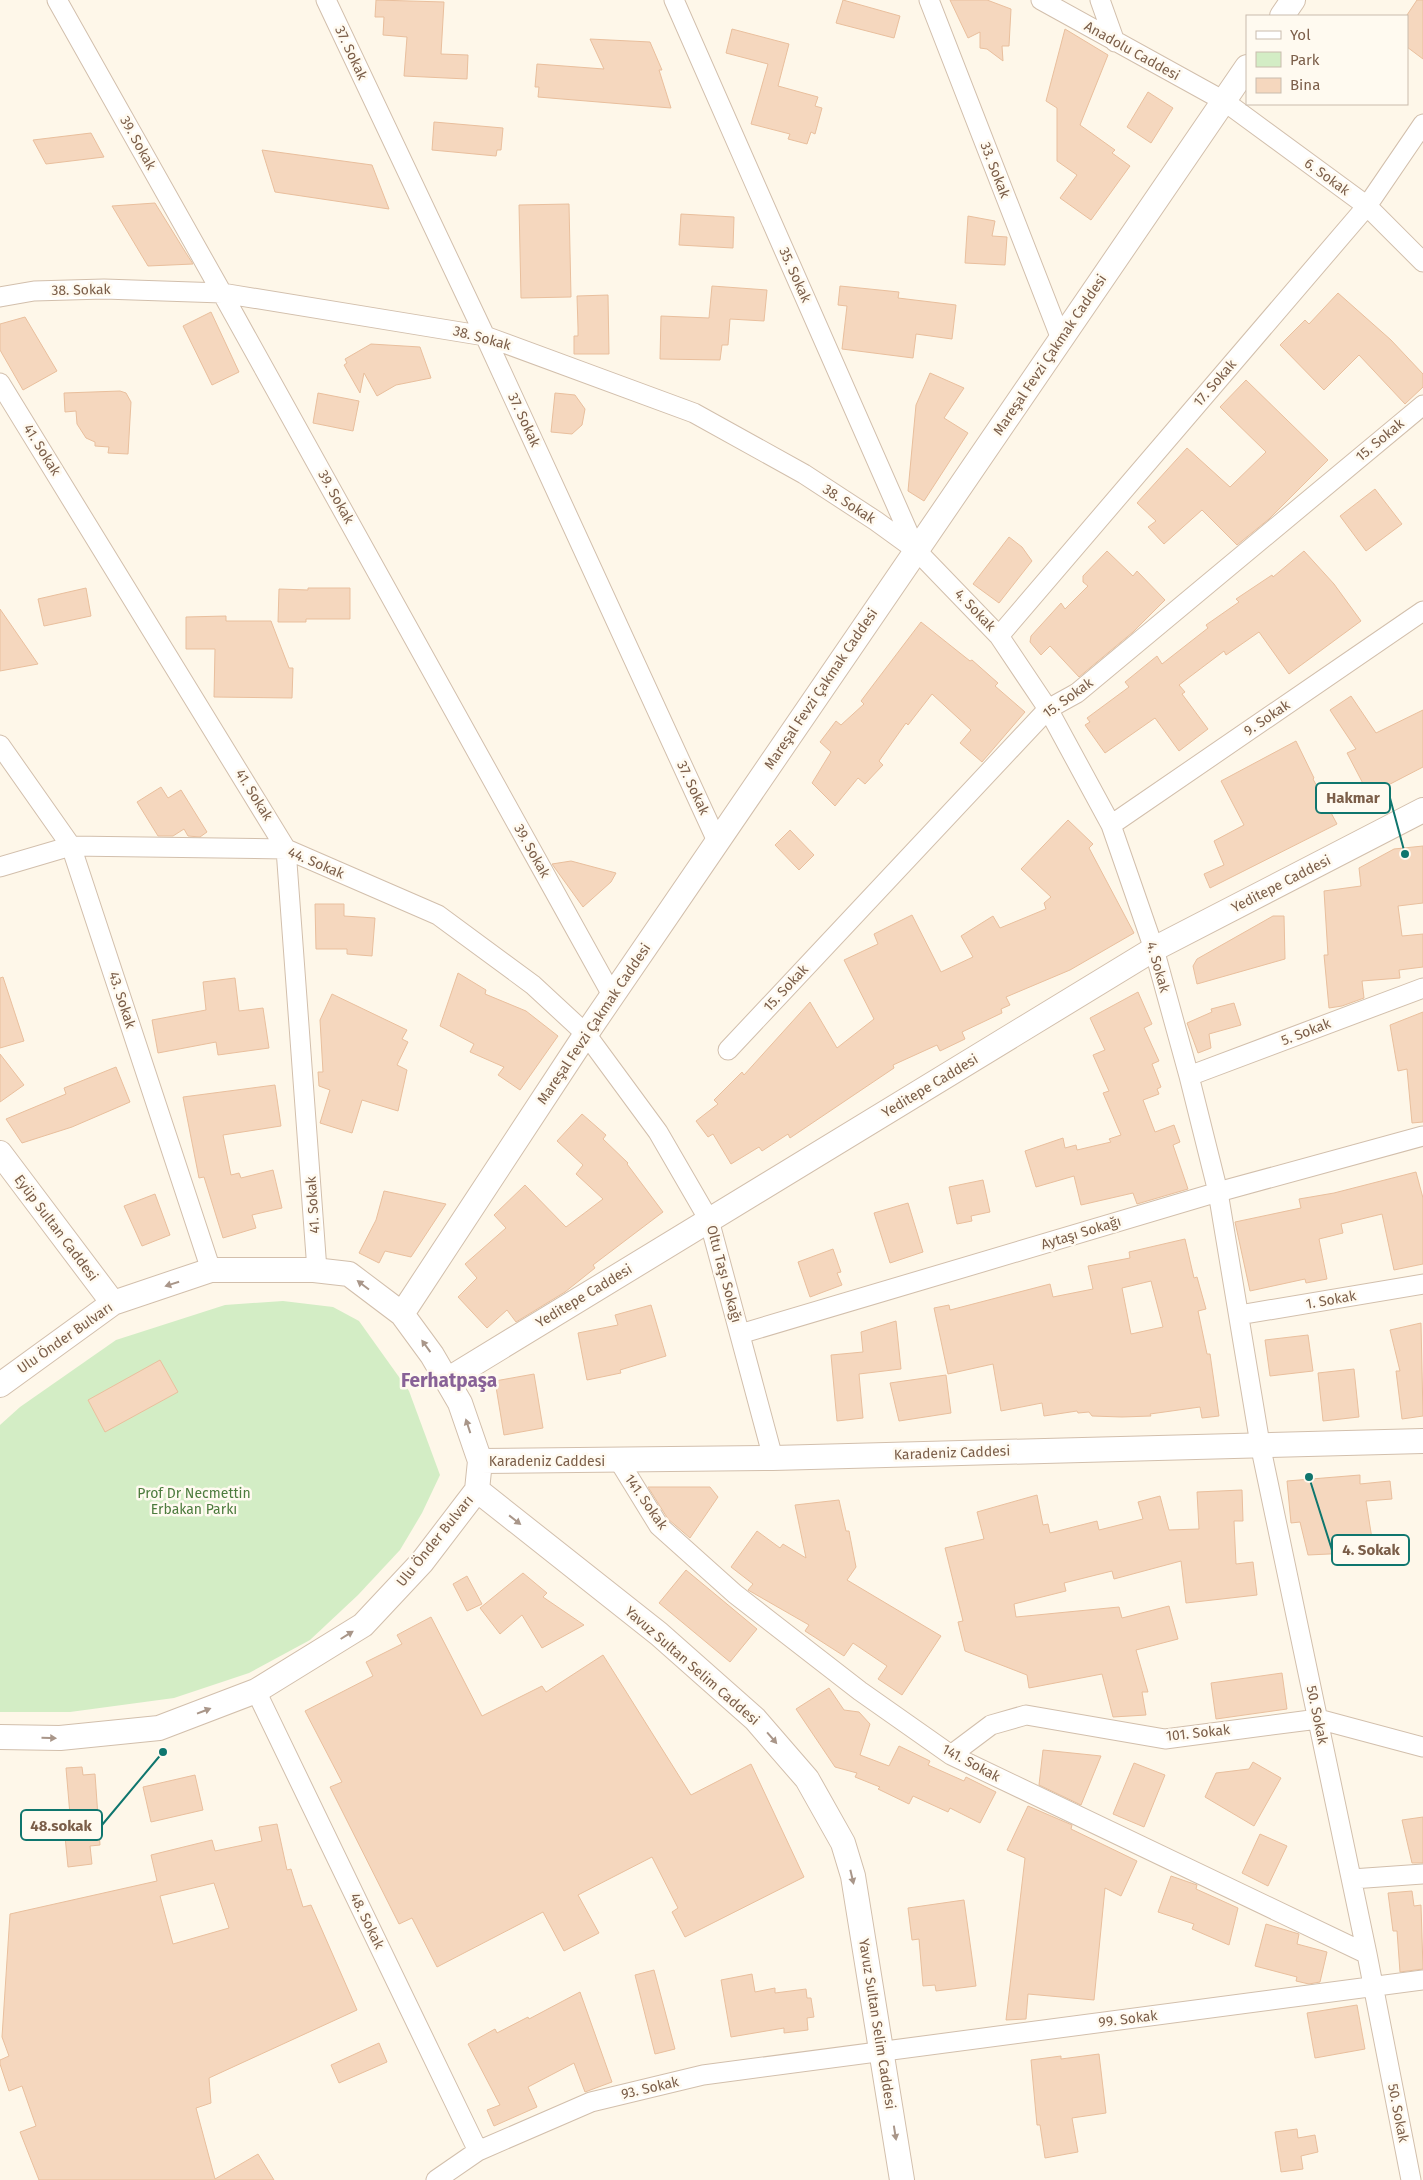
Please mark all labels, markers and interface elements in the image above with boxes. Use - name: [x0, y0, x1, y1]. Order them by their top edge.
- legend: [1246, 15, 1408, 105]
- street label: Anadolu Caddesi: [1081, 18, 1183, 84]
- street label: 37. Sokak: [331, 23, 371, 84]
- text: Yol: [1290, 26, 1311, 44]
- text: Park: [1290, 51, 1320, 69]
- text: Bina: [1290, 76, 1320, 94]
- street label: 39. Sokak: [116, 113, 160, 174]
- street label: 33. Sokak: [977, 140, 1014, 201]
- street label: 6. Sokak: [1301, 155, 1354, 200]
- street label: 35. Sokak: [775, 245, 815, 306]
- street label: Mareşal Fevzi Çakmak Caddesi: [990, 271, 1110, 439]
- street label: 38. Sokak: [51, 281, 112, 299]
- street label: 38. Sokak: [451, 322, 514, 354]
- street label: 17. Sokak: [1190, 355, 1241, 410]
- street label: 37. Sokak: [504, 390, 544, 451]
- street label: 15. Sokak: [1352, 414, 1408, 465]
- street label: 41. Sokak: [20, 421, 65, 480]
- street label: 39. Sokak: [314, 467, 358, 528]
- street label: 38. Sokak: [819, 481, 879, 528]
- street label: 4. Sokak: [951, 585, 1000, 635]
- street label: Mareşal Fevzi Çakmak Caddesi: [761, 605, 881, 773]
- street label: 15. Sokak: [1040, 674, 1097, 722]
- street label: 9. Sokak: [1241, 696, 1294, 740]
- street label: 37. Sokak: [673, 758, 713, 819]
- street label: 41. Sokak: [232, 766, 277, 825]
- callout: Hakmar: [1316, 783, 1390, 813]
- text: Hakmar: [1326, 789, 1381, 807]
- street label: 39. Sokak: [510, 821, 554, 882]
- street label: 44. Sokak: [285, 844, 347, 883]
- street label: Yeditepe Caddesi: [1229, 852, 1333, 916]
- street label: Mareşal Fevzi Çakmak Caddesi: [534, 940, 654, 1108]
- street label: 4. Sokak: [1143, 940, 1174, 995]
- street label: 15. Sokak: [760, 961, 812, 1015]
- street label: 43. Sokak: [105, 969, 139, 1031]
- street label: 5. Sokak: [1279, 1015, 1334, 1049]
- street label: Yeditepe Caddesi: [879, 1051, 981, 1121]
- street label: Eyüp Sultan Caddesi: [10, 1171, 102, 1285]
- street label: 41. Sokak: [302, 1175, 323, 1234]
- street label: Aytaşı Sokağı: [1039, 1213, 1123, 1253]
- street label: Oltu Taşı Sokağı: [703, 1223, 745, 1325]
- street label: Yeditepe Caddesi: [533, 1261, 635, 1331]
- one-way arrow: [164, 1280, 179, 1288]
- one-way arrow: [356, 1280, 370, 1290]
- street label: 1. Sokak: [1305, 1287, 1358, 1313]
- street label: Ulu Önder Bulvarı: [13, 1298, 116, 1377]
- one-way arrow: [421, 1339, 431, 1353]
- district label: Ferhatpaşa: [401, 1369, 497, 1392]
- one-way arrow: [464, 1418, 471, 1433]
- street label: Karadeniz Caddesi: [894, 1442, 1010, 1464]
- street label: Karadeniz Caddesi: [489, 1453, 605, 1470]
- street label: 141. Sokak: [621, 1471, 672, 1534]
- park label: Prof Dr Necmettin Erbakan Parkı: [137, 1485, 251, 1518]
- street label: Ulu Önder Bulvarı: [392, 1491, 477, 1590]
- one-way arrow: [508, 1515, 522, 1525]
- callout: 4. Sokak: [1332, 1535, 1409, 1565]
- text: 4. Sokak: [1342, 1541, 1400, 1559]
- street label: Yavuz Sultan Selim Caddesi: [621, 1603, 763, 1729]
- one-way arrow: [341, 1630, 354, 1639]
- street label: 50. Sokak: [1303, 1684, 1332, 1747]
- one-way arrow: [197, 1707, 212, 1714]
- street label: 101. Sokak: [1165, 1721, 1232, 1745]
- one-way arrow: [766, 1732, 777, 1745]
- one-way arrow: [41, 1734, 57, 1742]
- street label: 141. Sokak: [939, 1741, 1004, 1786]
- callout: 48.sokak: [21, 1810, 102, 1840]
- text: 48.sokak: [30, 1817, 92, 1835]
- one-way arrow: [848, 1869, 856, 1884]
- street label: 48. Sokak: [346, 1890, 388, 1952]
- street label: Yavuz Sultan Selim Caddesi: [855, 1938, 899, 2110]
- street label: 99. Sokak: [1098, 2007, 1159, 2031]
- street label: 93. Sokak: [619, 2073, 681, 2103]
- street label: 50. Sokak: [1384, 2082, 1412, 2145]
- one-way arrow: [891, 2126, 899, 2142]

